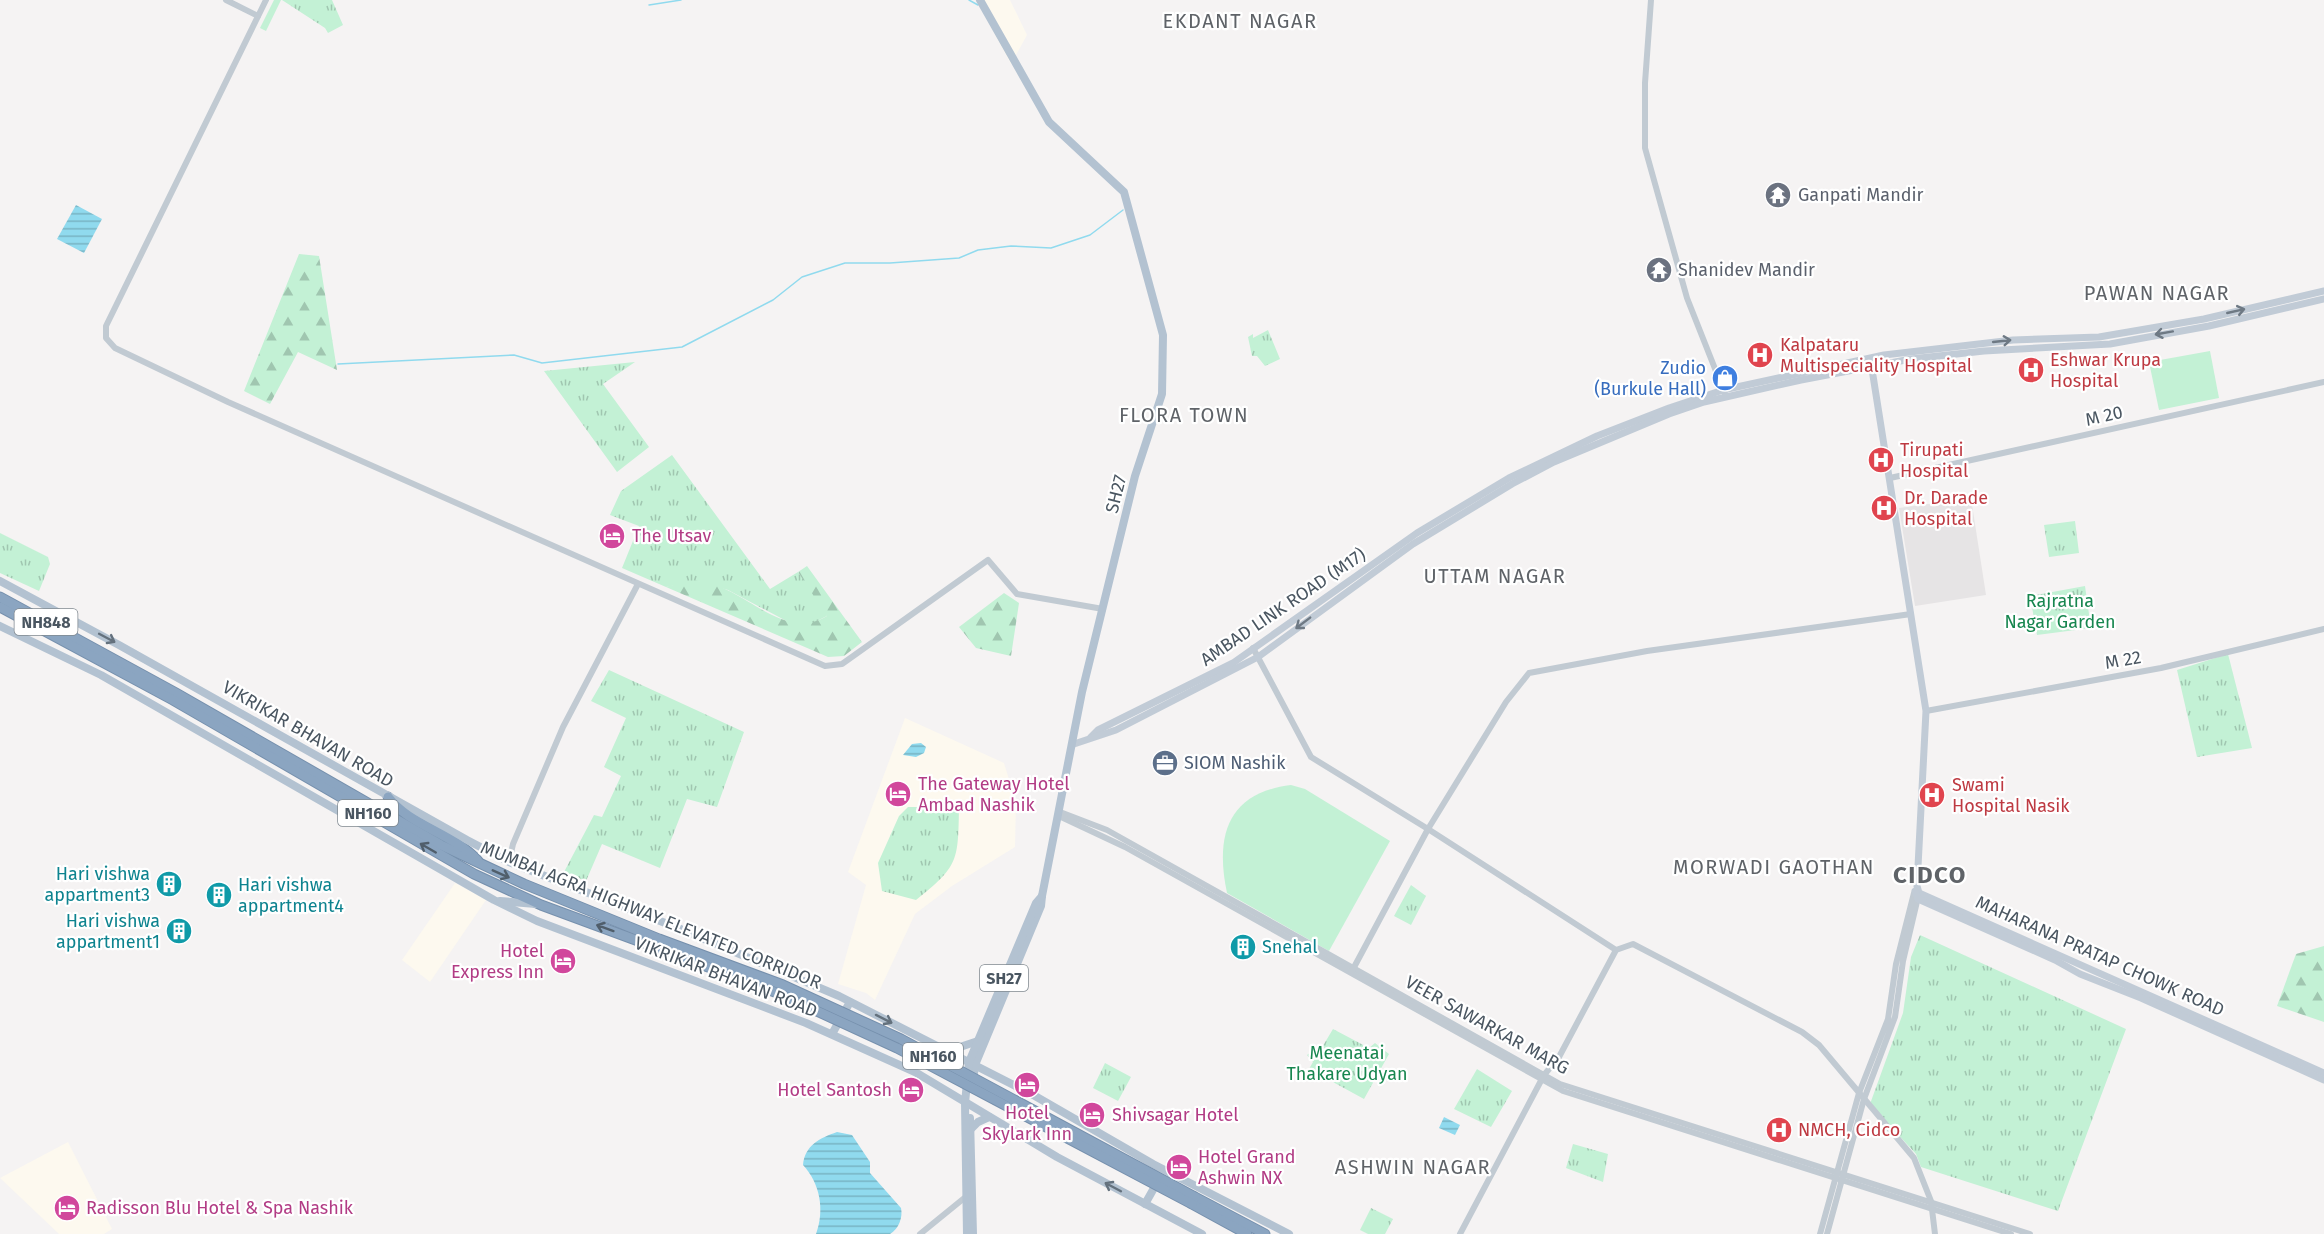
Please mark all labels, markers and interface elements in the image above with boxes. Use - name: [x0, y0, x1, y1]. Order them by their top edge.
- district label: EKDANT NAGAR: [1162, 9, 1318, 33]
- temple icon: Ganpati Mandir: [1763, 180, 1793, 210]
- place label: Ganpati Mandir: [1798, 184, 1924, 206]
- temple icon: Shanidev Mandir: [1644, 255, 1674, 285]
- place label: Shanidev Mandir: [1678, 259, 1815, 281]
- district label: PAWAN NAGAR: [2084, 281, 2230, 305]
- one-way arrow: [2226, 305, 2245, 317]
- one-way arrow: [2155, 328, 2175, 339]
- place label: Kalpataru Multispeciality Hospital: [1780, 334, 1972, 377]
- one-way arrow: [1991, 335, 2011, 346]
- hospital icon: Kalpataru Multispeciality Hospital: [1745, 340, 1775, 370]
- place label: Eshwar Krupa Hospital: [2050, 349, 2161, 392]
- hospital icon: Eshwar Krupa Hospital: [2016, 355, 2046, 385]
- place label: Zudio (Burkule Hall): [1594, 357, 1706, 400]
- shop icon: Zudio (Burkule Hall): [1710, 363, 1740, 393]
- street label: M 20: [2083, 401, 2125, 431]
- district label: FLORA TOWN: [1119, 403, 1249, 427]
- place label: Tirupati Hospital: [1900, 439, 1968, 482]
- hospital icon: Tirupati Hospital: [1866, 445, 1896, 475]
- street label: SH27: [1101, 473, 1131, 515]
- place label: Dr. Darade Hospital: [1904, 487, 1988, 530]
- hospital icon: Dr. Darade Hospital: [1869, 493, 1899, 523]
- hotel icon: The Utsav: [597, 521, 627, 551]
- place label: The Utsav: [632, 525, 712, 547]
- street label: AMBAD LINK ROAD (M17): [1196, 543, 1370, 671]
- district label: UTTAM NAGAR: [1424, 564, 1566, 588]
- park label: Rajratna Nagar Garden: [2004, 590, 2116, 633]
- road number: NH848: [15, 609, 78, 635]
- one-way arrow: [1296, 617, 1312, 630]
- one-way arrow: [98, 633, 116, 644]
- street label: M 22: [2103, 646, 2143, 674]
- street label: VIKRIKAR BHAVAN ROAD: [218, 676, 398, 792]
- office icon: SIOM Nashik: [1150, 748, 1180, 778]
- place label: SIOM Nashik: [1184, 752, 1286, 774]
- place label: The Gateway Hotel Ambad Nashik: [918, 773, 1070, 816]
- place label: Swami Hospital Nasik: [1952, 774, 2070, 817]
- hotel icon: The Gateway Hotel Ambad Nashik: [883, 779, 913, 809]
- hospital icon: Swami Hospital Nasik: [1917, 780, 1947, 810]
- road number: NH160: [338, 800, 398, 826]
- street label: MUMBAI AGRA HIGHWAY ELEVATED CORRIDOR: [477, 836, 825, 994]
- one-way arrow: [420, 842, 437, 854]
- district label: MORWADI GAOTHAN: [1673, 855, 1875, 879]
- district label: CIDCO: [1893, 861, 1967, 889]
- place label: Hari vishwa appartment3: [45, 863, 150, 906]
- building icon: Hari vishwa appartment3: [154, 869, 184, 899]
- one-way arrow: [492, 869, 510, 880]
- place label: Hari vishwa appartment4: [238, 874, 344, 917]
- building icon: Hari vishwa appartment4: [204, 880, 234, 910]
- street label: MAHARANA PRATAP CHOWK ROAD: [1972, 891, 2228, 1021]
- place label: Hari vishwa appartment1: [56, 910, 160, 953]
- building icon: Hari vishwa appartment1: [164, 916, 194, 946]
- one-way arrow: [596, 921, 615, 932]
- street label: VIKRIKAR BHAVAN ROAD: [632, 932, 820, 1022]
- building icon: Snehal: [1228, 932, 1258, 962]
- place label: Snehal: [1262, 936, 1318, 958]
- place label: Hotel Express Inn: [451, 940, 544, 983]
- hotel icon: Hotel Express Inn: [548, 946, 578, 976]
- road number: SH27: [980, 965, 1028, 991]
- street label: VEER SAWARKAR MARG: [1401, 971, 1573, 1079]
- one-way arrow: [875, 1014, 893, 1025]
- park label: Meenatai Thakare Udyan: [1287, 1042, 1407, 1085]
- road number: NH160: [903, 1043, 963, 1069]
- hotel icon: Hotel Skylark Inn: [1012, 1070, 1042, 1100]
- hotel icon: Hotel Santosh: [896, 1075, 926, 1105]
- place label: Hotel Santosh: [777, 1079, 892, 1101]
- hotel icon: Shivsagar Hotel: [1077, 1100, 1107, 1130]
- place label: Hotel Skylark Inn: [982, 1102, 1072, 1145]
- place label: Shivsagar Hotel: [1112, 1104, 1239, 1126]
- hospital icon: NMCH, Cidco: [1764, 1115, 1794, 1145]
- place label: NMCH, Cidco: [1798, 1119, 1900, 1141]
- place label: Hotel Grand Ashwin NX: [1198, 1146, 1296, 1189]
- hotel icon: Hotel Grand Ashwin NX: [1164, 1152, 1194, 1182]
- district label: ASHWIN NAGAR: [1335, 1155, 1491, 1179]
- one-way arrow: [1105, 1181, 1122, 1193]
- hotel icon: Radisson Blu Hotel & Spa Nashik: [52, 1193, 82, 1223]
- place label: Radisson Blu Hotel & Spa Nashik: [86, 1197, 354, 1219]

